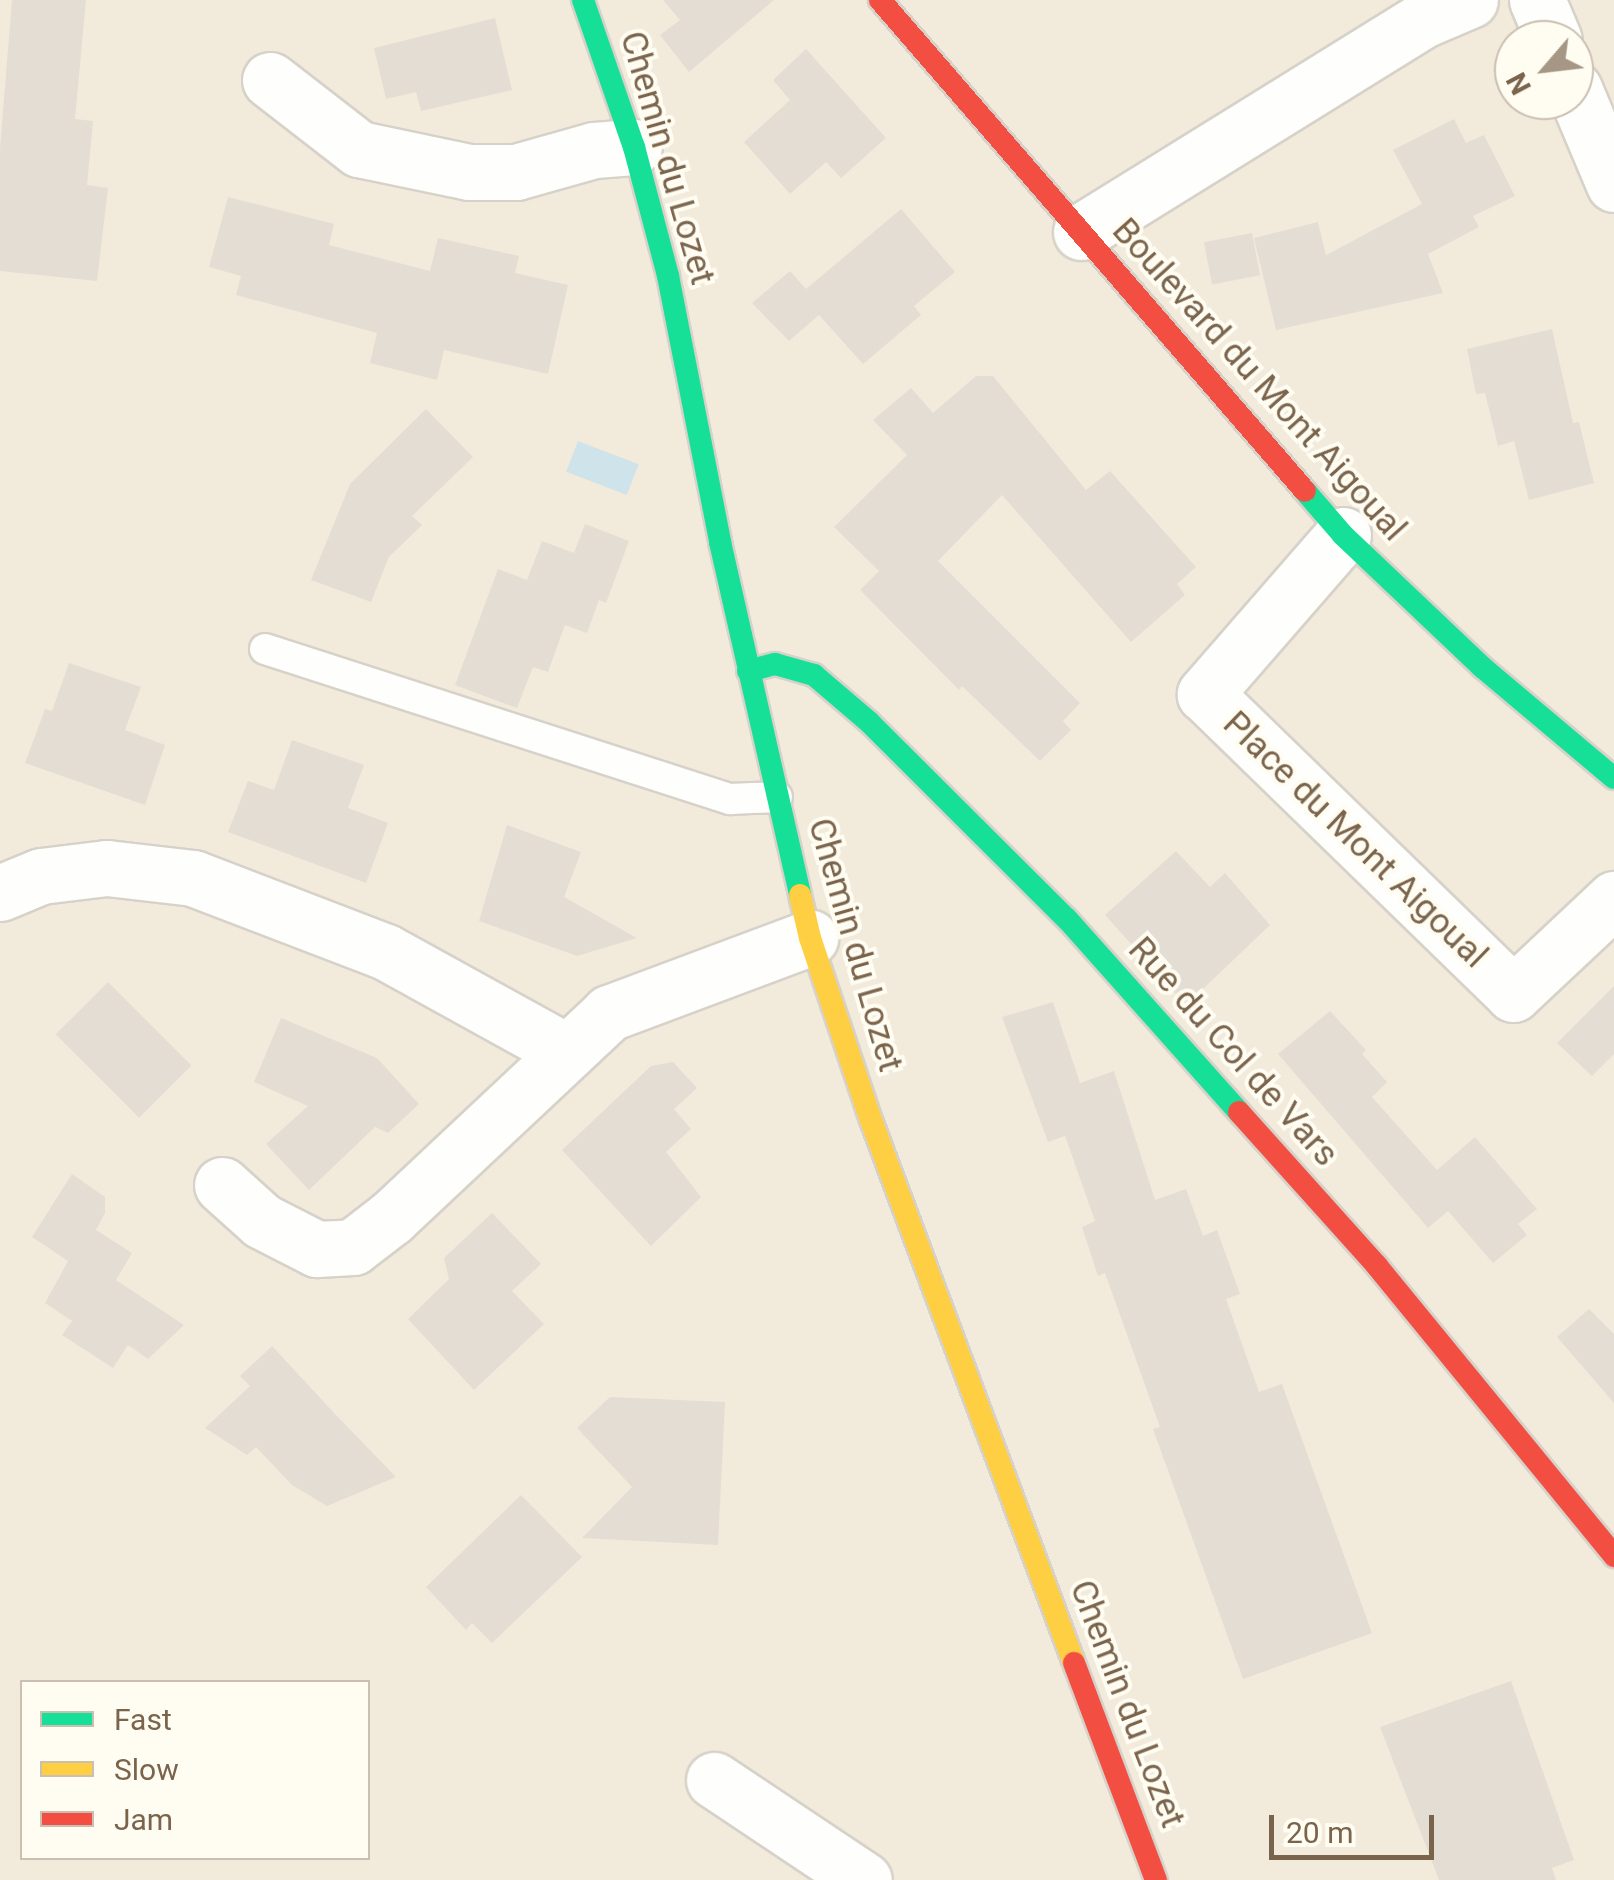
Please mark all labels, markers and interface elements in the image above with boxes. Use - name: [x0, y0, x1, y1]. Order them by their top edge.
- north arrow: [1494, 20, 1594, 120]
- street label: Chemin du Lozet: [611, 27, 723, 289]
- text: N: [1500, 67, 1538, 100]
- street label: Boulevard du Mont Aigoual: [1103, 210, 1415, 550]
- street label: Place du Mont Aigoual: [1214, 703, 1496, 977]
- street label: Chemin du Lozet: [799, 814, 911, 1076]
- street label: Rue du Col de Vars: [1119, 929, 1347, 1175]
- street label: Chemin du Lozet: [1061, 1575, 1193, 1833]
- legend: [20, 1680, 370, 1860]
- text: Fast: [114, 1702, 172, 1737]
- text: Slow: [114, 1752, 179, 1787]
- scale bar: [1274, 1795, 1439, 1857]
- text: Jam: [114, 1802, 173, 1837]
- text: 20 m: [1286, 1815, 1353, 1850]

